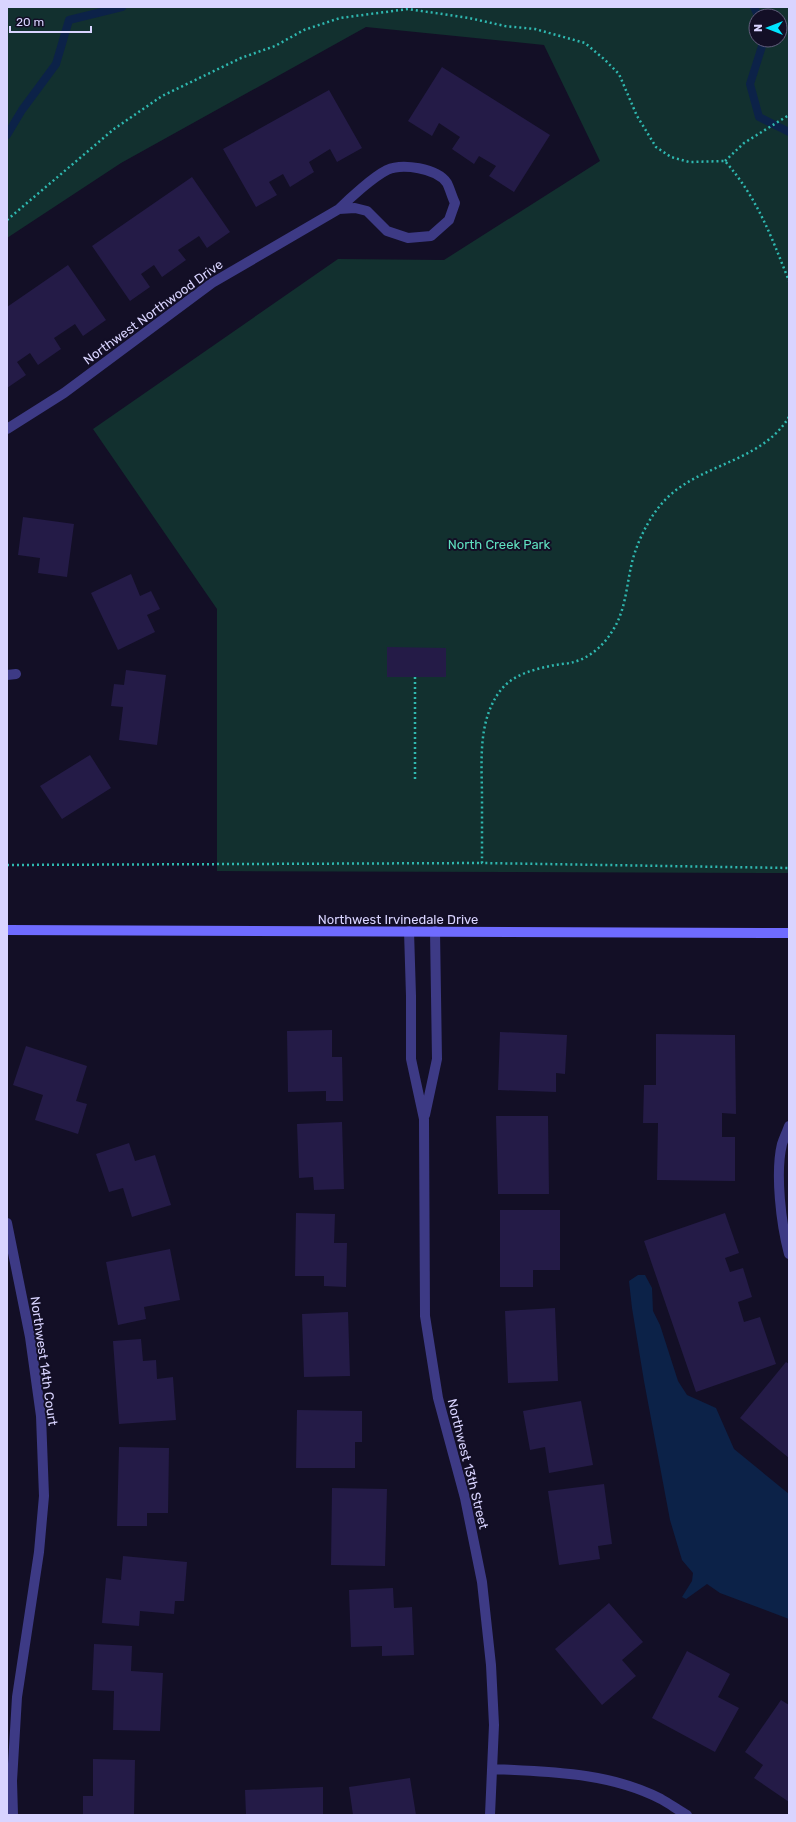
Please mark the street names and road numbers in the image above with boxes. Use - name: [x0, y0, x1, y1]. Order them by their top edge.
- street label: Northwest Northwood Drive: [80, 256, 226, 368]
- street label: Northwest Irvinedale Drive: [318, 912, 478, 927]
- street label: Northwest 14th Court: [27, 1295, 61, 1427]
- street label: Northwest 13th Street: [445, 1397, 491, 1531]

